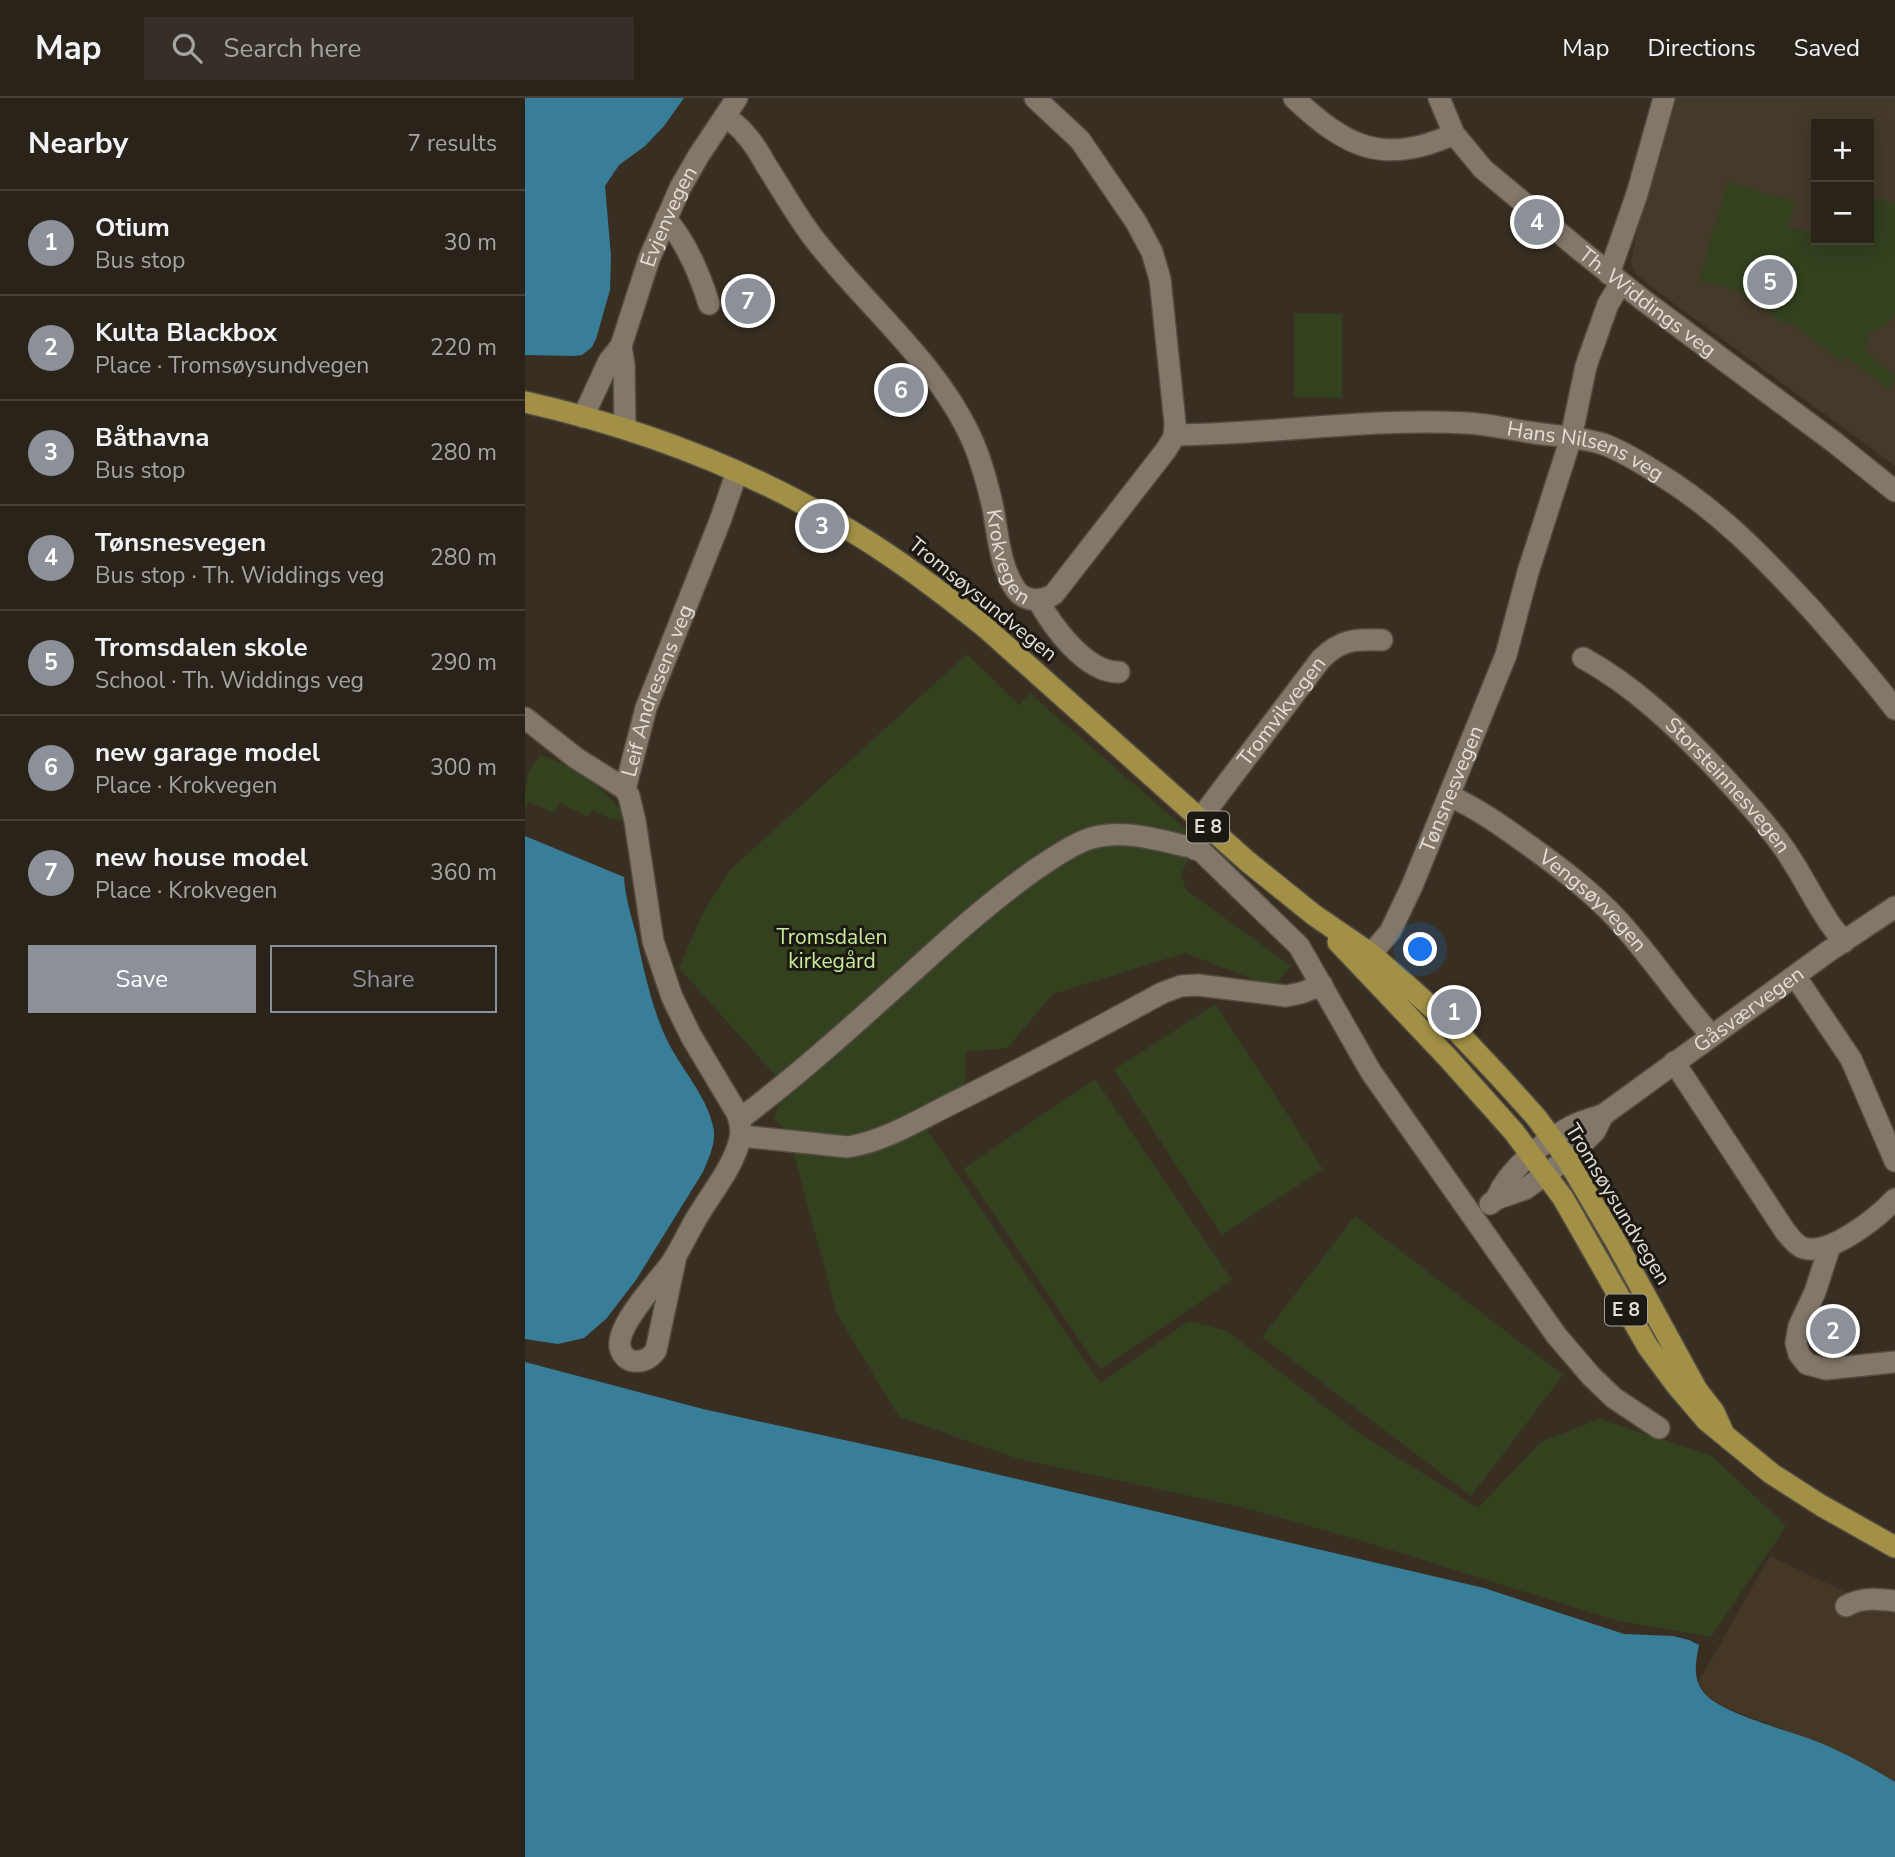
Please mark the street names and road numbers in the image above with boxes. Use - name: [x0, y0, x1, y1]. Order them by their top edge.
- street label: Evjenvegen: [633, 161, 704, 270]
- street label: Th. Widdings veg: [1573, 240, 1722, 364]
- street label: Hans Nilsens veg: [1505, 415, 1669, 488]
- street label: Krokvegen: [979, 507, 1035, 611]
- street label: Tromsøysundvegen: [903, 530, 1063, 668]
- street label: Leif Andresens veg: [615, 600, 700, 780]
- street label: Tromvikvegen: [1231, 651, 1332, 772]
- street label: Storsteinnesvegen: [1659, 711, 1797, 859]
- street label: Tønsnesvegen: [1413, 721, 1490, 857]
- road number: E 8: [1187, 812, 1229, 842]
- street label: Vengsøyvegen: [1532, 843, 1653, 958]
- street label: Gåsværvegen: [1688, 960, 1810, 1059]
- street label: Tromsøysundvegen: [1559, 1118, 1677, 1290]
- road number: E 8: [1605, 1294, 1647, 1326]

